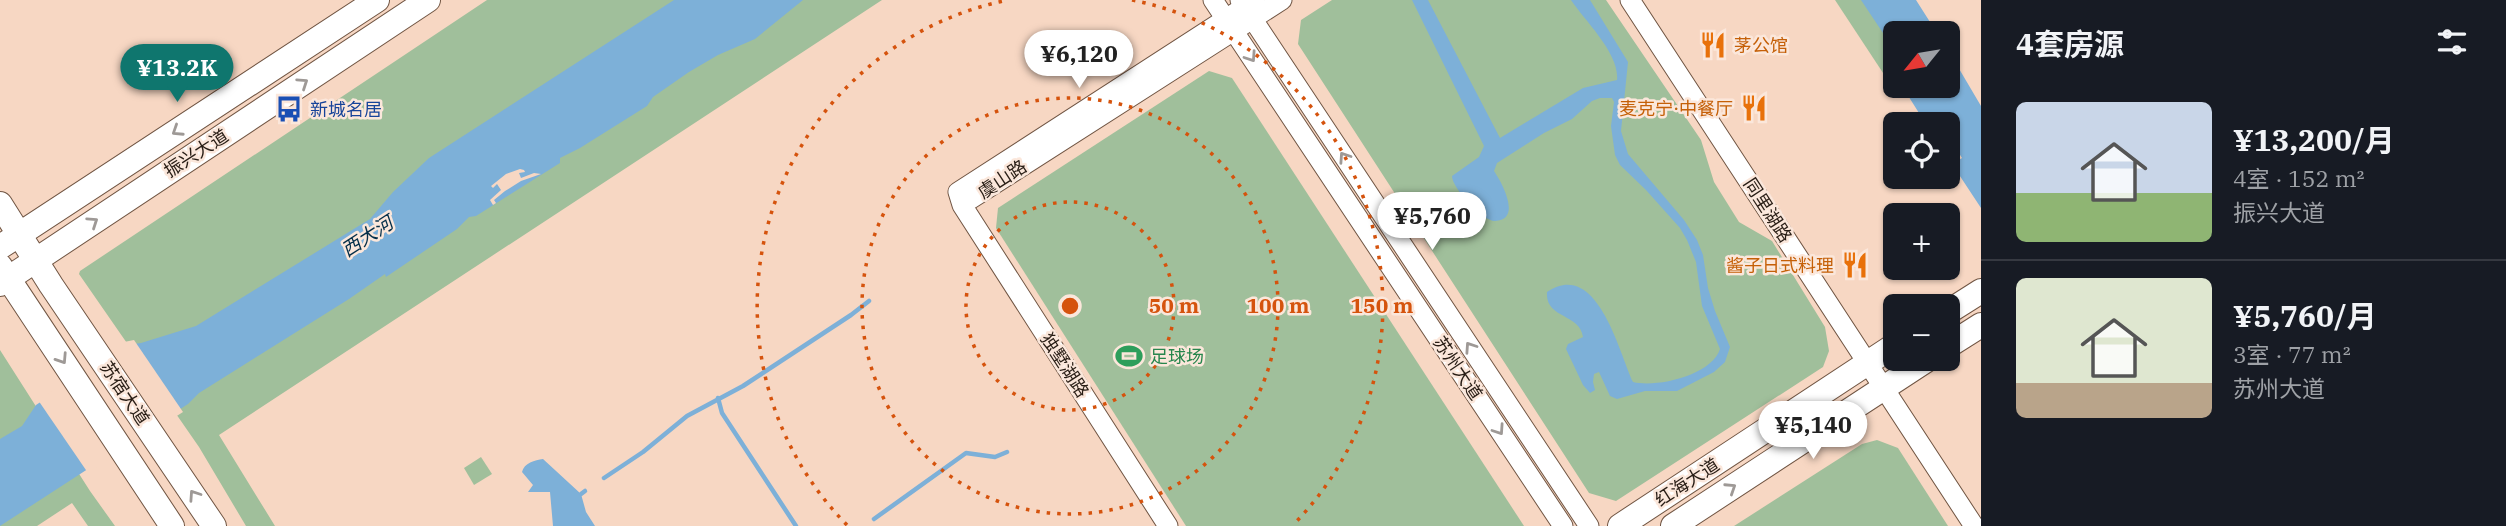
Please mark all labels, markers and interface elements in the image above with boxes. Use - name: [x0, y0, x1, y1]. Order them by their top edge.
- north arrow: [1883, 21, 1960, 98]
- map controls: [1883, 21, 1960, 371]
- icon: filters: [2433, 23, 2471, 61]
- text: 4套房源: [2016, 24, 2124, 63]
- restaurant icon: 茅公馆: [1698, 30, 1728, 60]
- pin: ¥6,120: [1022, 31, 1136, 90]
- place label: 茅公馆: [1734, 34, 1788, 57]
- text: ¥6,120: [1040, 38, 1118, 68]
- pin: ¥13.2K: [120, 44, 234, 104]
- one-way arrow: [1243, 49, 1256, 62]
- text: ¥13.2K: [136, 52, 218, 82]
- one-way arrow: [295, 79, 308, 91]
- restaurant icon: 麦克宁·中餐厅: [1739, 93, 1769, 123]
- bus stop icon: 新城名居: [274, 94, 304, 124]
- place label: 麦克宁·中餐厅: [1619, 97, 1733, 120]
- place label: 新城名居: [310, 98, 382, 121]
- button: locate: [1883, 112, 1960, 189]
- text: ¥13,200/月: [2233, 120, 2395, 159]
- one-way arrow: [172, 123, 185, 136]
- street label: 振兴大道: [160, 124, 232, 182]
- icon: home: [2072, 130, 2156, 214]
- one-way arrow: [1340, 152, 1353, 165]
- street label: 虞山路: [973, 155, 1031, 203]
- text: 4室 · 152 m²: [2233, 163, 2365, 193]
- street label: 同里湖路: [1739, 174, 1797, 246]
- pin: ¥5,760: [1375, 192, 1489, 252]
- text: 振兴大道: [2233, 197, 2325, 227]
- text: ¥5,760: [1393, 200, 1471, 230]
- button: +: [1883, 203, 1960, 280]
- water label: 西大河: [337, 208, 401, 262]
- one-way arrow: [85, 217, 98, 230]
- restaurant icon: 酱子日式料理: [1840, 250, 1870, 280]
- place label: 酱子日式料理: [1726, 254, 1834, 277]
- text: 50 m: [1149, 291, 1199, 319]
- text: 100 m: [1246, 291, 1310, 319]
- text: 150 m: [1350, 291, 1414, 319]
- centre of rings: [1058, 294, 1082, 318]
- button: −: [1883, 294, 1960, 371]
- text: ¥5,760/月: [2233, 296, 2377, 335]
- icon: home: [2072, 306, 2156, 390]
- street label: 独墅湖路: [1036, 329, 1094, 401]
- street label: 苏州大道: [1428, 332, 1488, 404]
- text: 3室 · 77 m²: [2233, 339, 2351, 369]
- sports icon: 足球场: [1114, 341, 1144, 371]
- one-way arrow: [1466, 342, 1478, 355]
- place label: 足球场: [1150, 345, 1204, 368]
- one-way arrow: [54, 351, 67, 364]
- street label: 苏宿大道: [95, 357, 155, 429]
- text: 苏州大道: [2233, 373, 2325, 403]
- pin: ¥5,140: [1756, 402, 1870, 461]
- text: ¥5,140: [1774, 409, 1852, 439]
- one-way arrow: [1491, 422, 1504, 435]
- street label: 红海大道: [1651, 453, 1723, 511]
- one-way arrow: [1723, 484, 1736, 497]
- one-way arrow: [189, 490, 202, 503]

